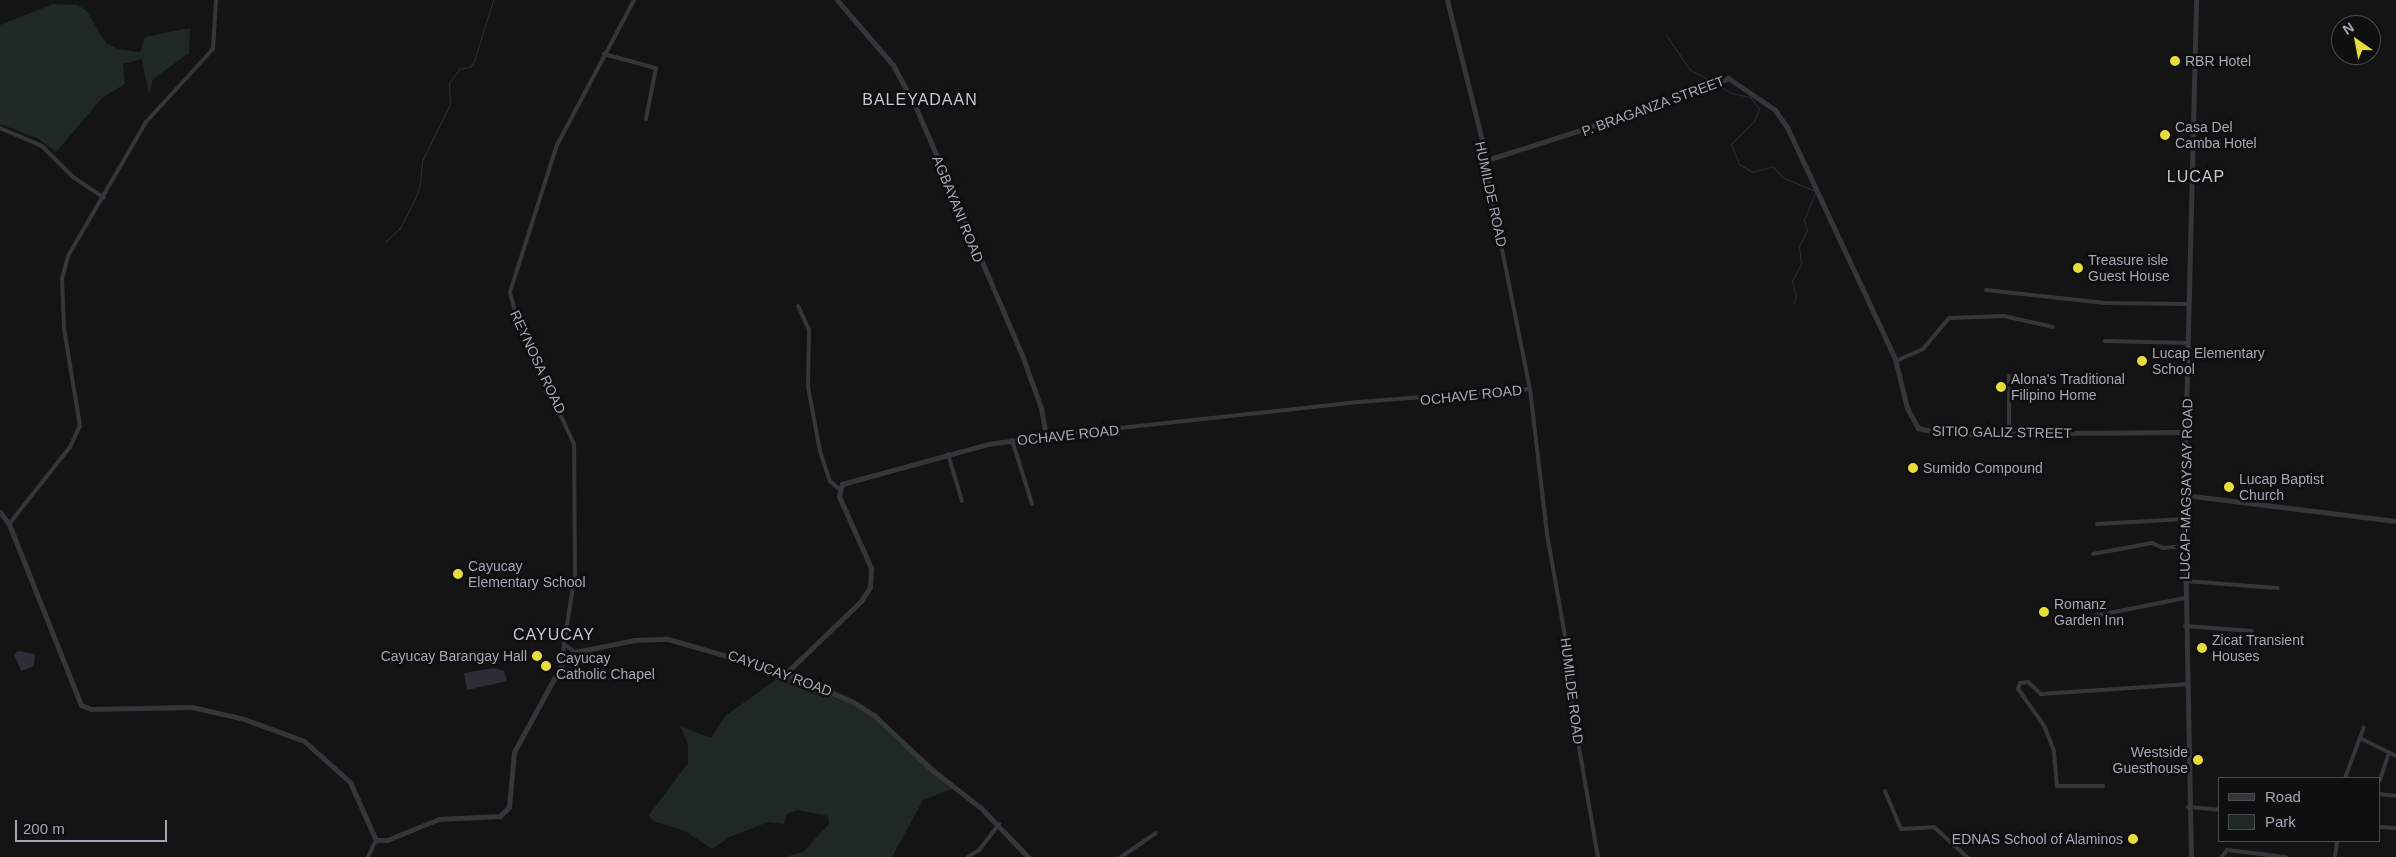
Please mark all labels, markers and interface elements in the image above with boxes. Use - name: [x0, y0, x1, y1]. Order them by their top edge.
- north arrow: [2331, 15, 2381, 65]
- text: N: [2340, 19, 2357, 38]
- place label: RBR Hotel: [2185, 53, 2251, 69]
- marker: RBR Hotel: [2169, 55, 2181, 67]
- street label: P. BRAGANZA STREET: [1579, 72, 1727, 140]
- district label: BALEYADAAN: [861, 90, 979, 110]
- place label: Casa Del Camba Hotel: [2175, 119, 2257, 152]
- marker: Casa Del Camba Hotel: [2159, 129, 2171, 141]
- street label: HUMILDE ROAD: [1472, 140, 1510, 248]
- street label: AGBAYANI ROAD: [929, 153, 987, 265]
- district label: LUCAP: [2166, 167, 2226, 187]
- place label: Treasure isle Guest House: [2088, 252, 2170, 284]
- marker: Treasure isle Guest House: [2072, 262, 2084, 274]
- street label: REYNOSA ROAD: [507, 307, 569, 417]
- place label: Lucap Elementary School: [2152, 345, 2265, 378]
- marker: Lucap Elementary School: [2136, 355, 2148, 367]
- place label: Alona's Traditional Filipino Home: [2011, 371, 2125, 404]
- street label: OCHAVE ROAD: [1419, 381, 1523, 409]
- marker: Alona's Traditional Filipino Home: [1995, 381, 2007, 393]
- street label: LUCAP-MAGSAYSAY ROAD: [2176, 398, 2196, 580]
- street label: OCHAVE ROAD: [1016, 421, 1120, 449]
- street label: SITIO GALIZ STREET: [1932, 422, 2072, 442]
- place label: Sumido Compound: [1923, 460, 2043, 476]
- marker: Sumido Compound: [1907, 462, 1919, 474]
- place label: Lucap Baptist Church: [2239, 471, 2324, 504]
- marker: Lucap Baptist Church: [2223, 481, 2235, 493]
- place label: Cayucay Elementary School: [468, 558, 586, 590]
- marker: Cayucay Elementary School: [452, 568, 464, 580]
- place label: Romanz Garden Inn: [2054, 596, 2124, 628]
- marker: Romanz Garden Inn: [2038, 606, 2050, 618]
- district label: CAYUCAY: [512, 625, 596, 645]
- place label: Zicat Transient Houses: [2212, 632, 2304, 664]
- street label: HUMILDE ROAD: [1557, 637, 1587, 745]
- marker: Zicat Transient Houses: [2196, 642, 2208, 654]
- street label: CAYUCAY ROAD: [725, 646, 835, 700]
- place label: Cayucay Barangay Hall: [381, 648, 527, 664]
- marker: Cayucay Barangay Hall: [531, 650, 543, 662]
- place label: Cayucay Catholic Chapel: [556, 650, 655, 682]
- marker: Cayucay Catholic Chapel: [540, 660, 552, 672]
- place label: Westside Guesthouse: [2113, 744, 2188, 776]
- marker: Westside Guesthouse: [2192, 754, 2204, 766]
- legend: [2218, 777, 2381, 842]
- text: Road: [2265, 788, 2301, 805]
- scale bar: [18, 810, 170, 842]
- text: Park: [2265, 813, 2296, 830]
- text: 200 m: [23, 820, 65, 837]
- place label: EDNAS School of Alaminos: [1951, 831, 2123, 847]
- marker: EDNAS School of Alaminos: [2127, 833, 2139, 845]

